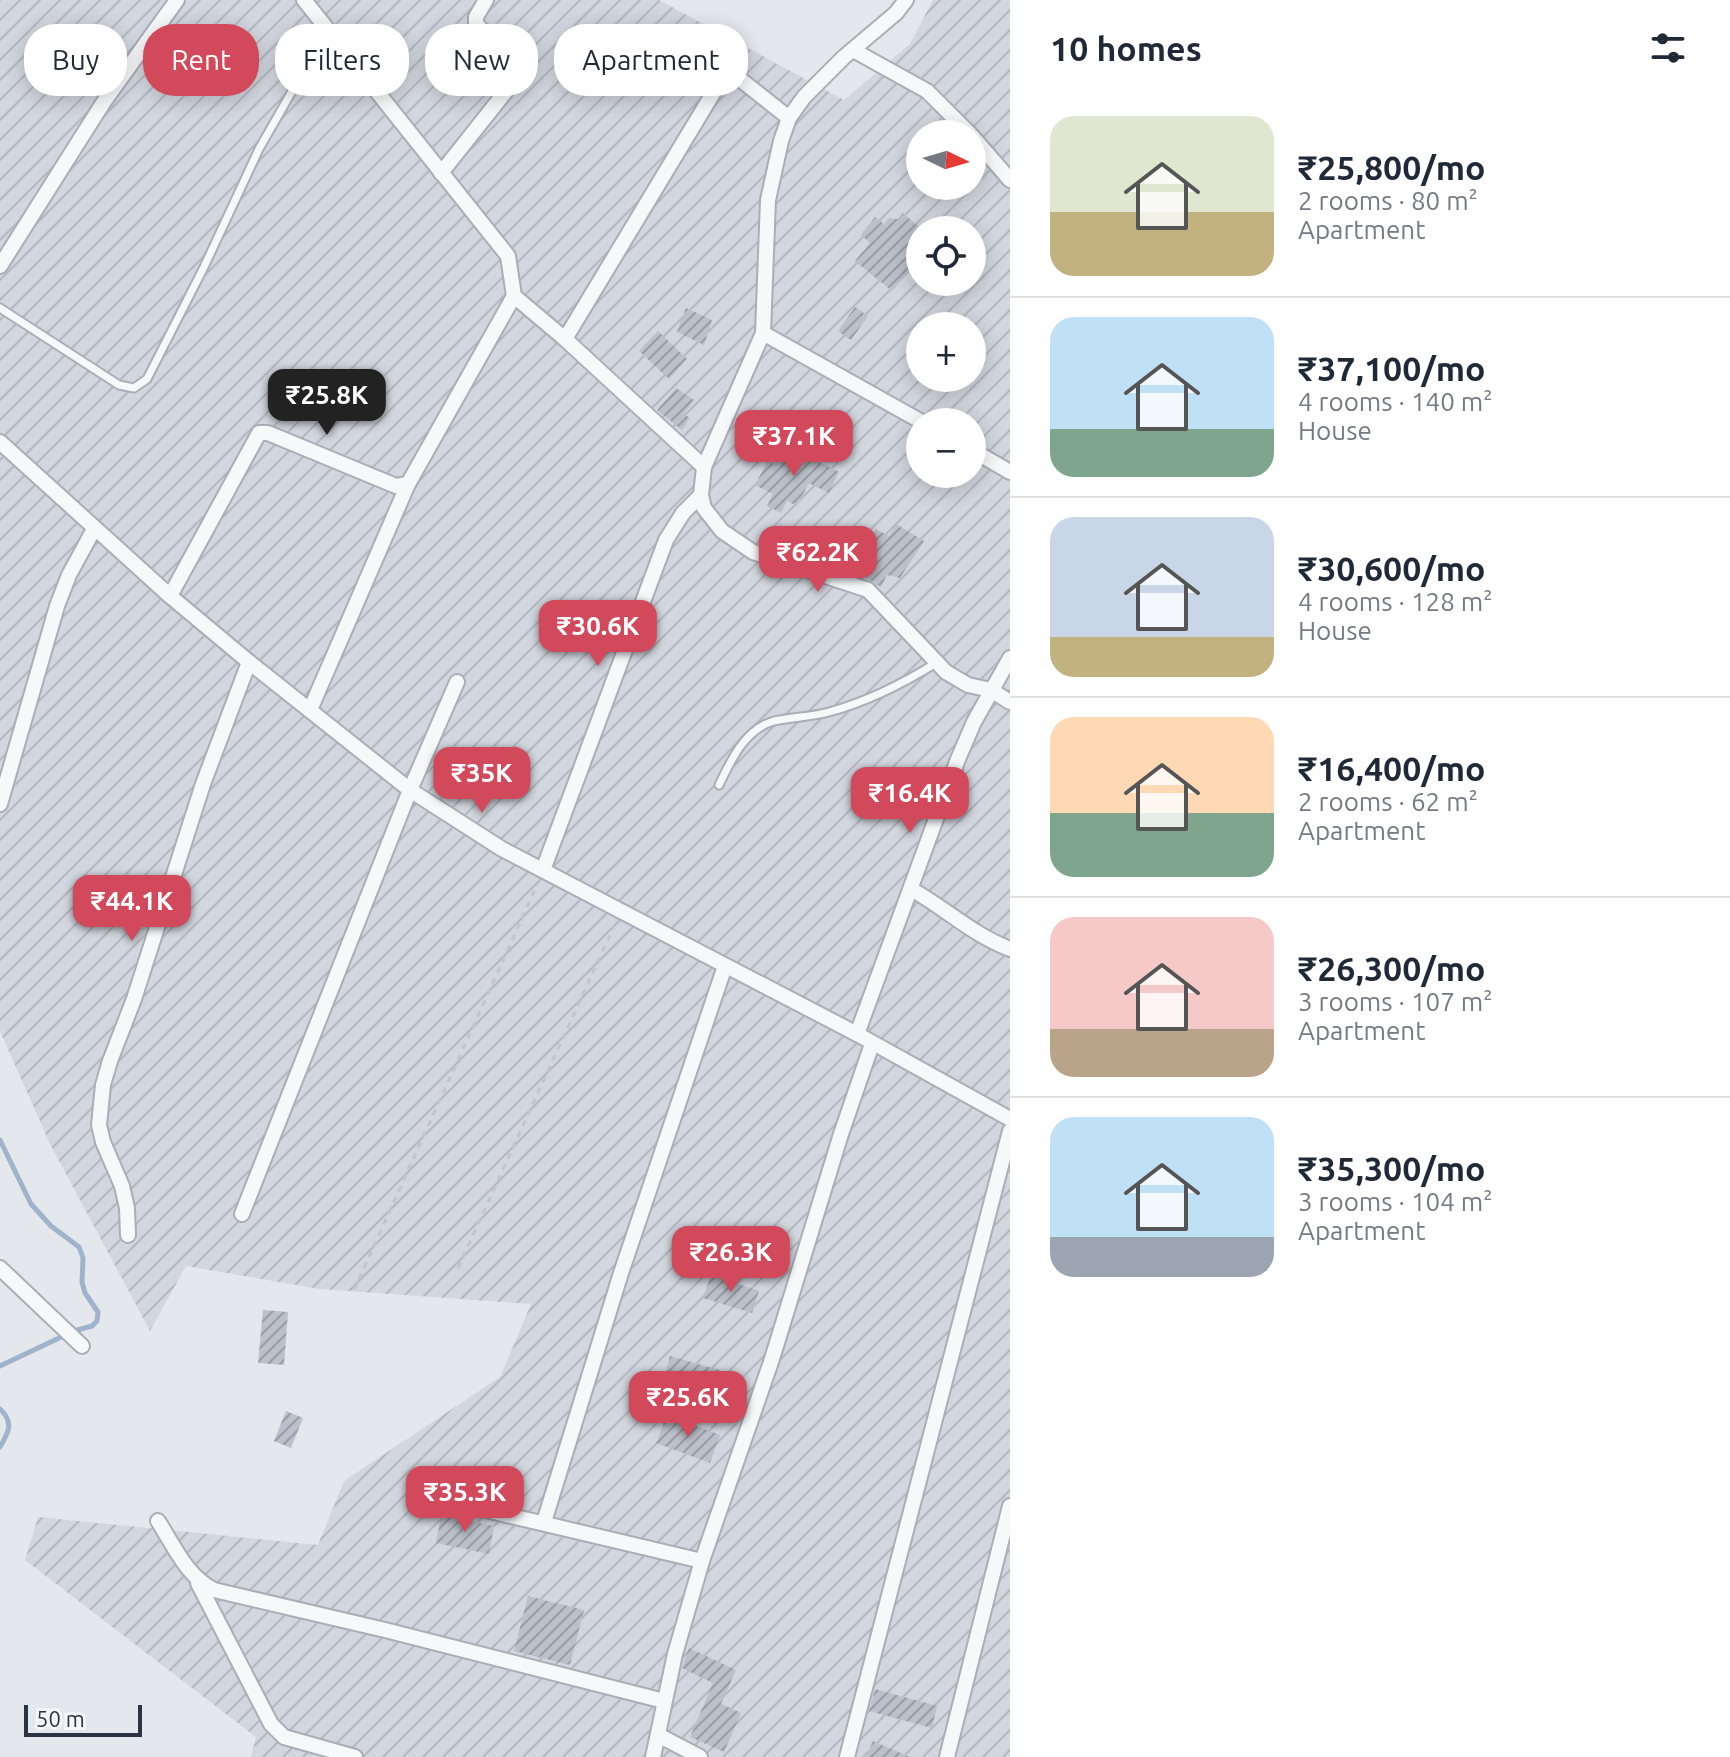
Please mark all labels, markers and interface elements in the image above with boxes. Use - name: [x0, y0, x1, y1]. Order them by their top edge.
- chip: Buy: [24, 24, 127, 96]
- chip: Rent: [143, 24, 259, 96]
- chip: Filters: [275, 24, 409, 96]
- chip: New: [425, 24, 538, 96]
- chip: Apartment: [554, 24, 748, 96]
- icon: filters: [1646, 26, 1690, 70]
- text: 10 homes: [1050, 29, 1202, 67]
- north arrow: [906, 120, 986, 200]
- map controls: [906, 120, 986, 488]
- icon: home: [1114, 148, 1210, 244]
- text: ₹25,800/mo: [1298, 148, 1485, 186]
- text: 2 rooms · 80 m²: [1298, 186, 1478, 215]
- text: Apartment: [1298, 215, 1425, 244]
- button: locate: [906, 216, 986, 296]
- button: +: [906, 312, 986, 392]
- icon: home: [1114, 349, 1210, 445]
- text: ₹37,100/mo: [1298, 349, 1485, 387]
- pin: ₹25.8K: [262, 369, 392, 437]
- text: ₹25.8K: [286, 380, 368, 409]
- text: 4 rooms · 140 m²: [1298, 387, 1493, 416]
- button: −: [906, 408, 986, 488]
- pin: ₹37.1K: [729, 410, 859, 478]
- text: House: [1298, 416, 1372, 445]
- text: ₹37.1K: [753, 421, 835, 450]
- pin: ₹62.2K: [753, 526, 883, 594]
- text: ₹62.2K: [777, 537, 859, 566]
- icon: home: [1114, 549, 1210, 645]
- text: ₹30,600/mo: [1298, 549, 1485, 587]
- text: 4 rooms · 128 m²: [1298, 587, 1493, 616]
- pin: ₹30.6K: [533, 600, 663, 668]
- text: ₹30.6K: [557, 611, 639, 640]
- text: House: [1298, 616, 1372, 645]
- pin: ₹35K: [435, 747, 529, 815]
- icon: home: [1114, 749, 1210, 845]
- text: ₹16,400/mo: [1298, 749, 1485, 787]
- text: ₹35K: [451, 758, 513, 787]
- pin: ₹16.4K: [845, 767, 975, 835]
- text: ₹16.4K: [869, 778, 951, 807]
- text: 2 rooms · 62 m²: [1298, 787, 1478, 816]
- text: Apartment: [1298, 816, 1425, 845]
- pin: ₹44.1K: [67, 875, 197, 943]
- text: ₹44.1K: [91, 886, 173, 915]
- icon: home: [1114, 949, 1210, 1045]
- text: ₹26,300/mo: [1298, 949, 1485, 987]
- text: 3 rooms · 107 m²: [1298, 987, 1493, 1016]
- text: Apartment: [1298, 1016, 1425, 1045]
- icon: home: [1114, 1149, 1210, 1245]
- text: ₹35,300/mo: [1298, 1149, 1485, 1187]
- text: 3 rooms · 104 m²: [1298, 1187, 1493, 1216]
- text: Apartment: [1298, 1216, 1425, 1245]
- pin: ₹26.3K: [666, 1226, 796, 1294]
- text: ₹26.3K: [690, 1237, 772, 1266]
- pin: ₹25.6K: [623, 1371, 753, 1439]
- text: ₹25.6K: [647, 1382, 729, 1411]
- pin: ₹35.3K: [400, 1466, 530, 1534]
- text: ₹35.3K: [424, 1477, 506, 1506]
- scale bar: [24, 1701, 142, 1737]
- text: 50 m: [36, 1706, 85, 1731]

